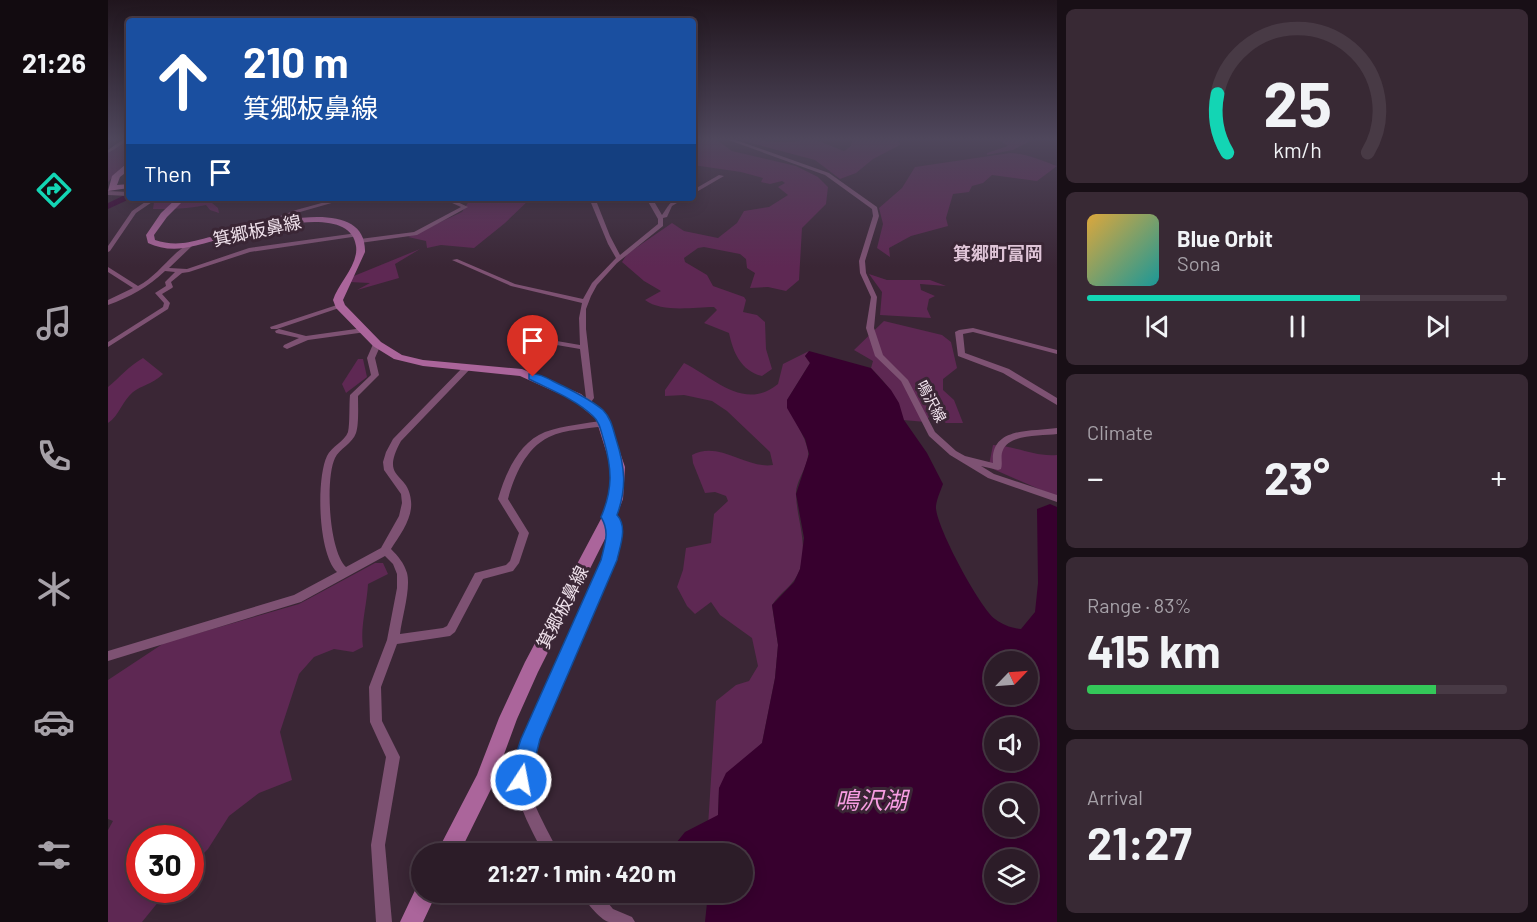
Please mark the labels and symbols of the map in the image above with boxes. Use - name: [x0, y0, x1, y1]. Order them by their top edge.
- street label: 箕郷板鼻線: [211, 210, 303, 250]
- district label: 箕郷町富岡: [953, 242, 1043, 264]
- pin: [507, 315, 558, 377]
- street label: 鳴沢線: [913, 377, 951, 425]
- street label: 箕郷板鼻線: [532, 562, 592, 652]
- north arrow: [984, 651, 1038, 705]
- position arrow: [489, 748, 553, 812]
- water label: 鳴沢湖: [835, 785, 911, 814]
- speed limit sign: 30: [126, 825, 204, 903]

